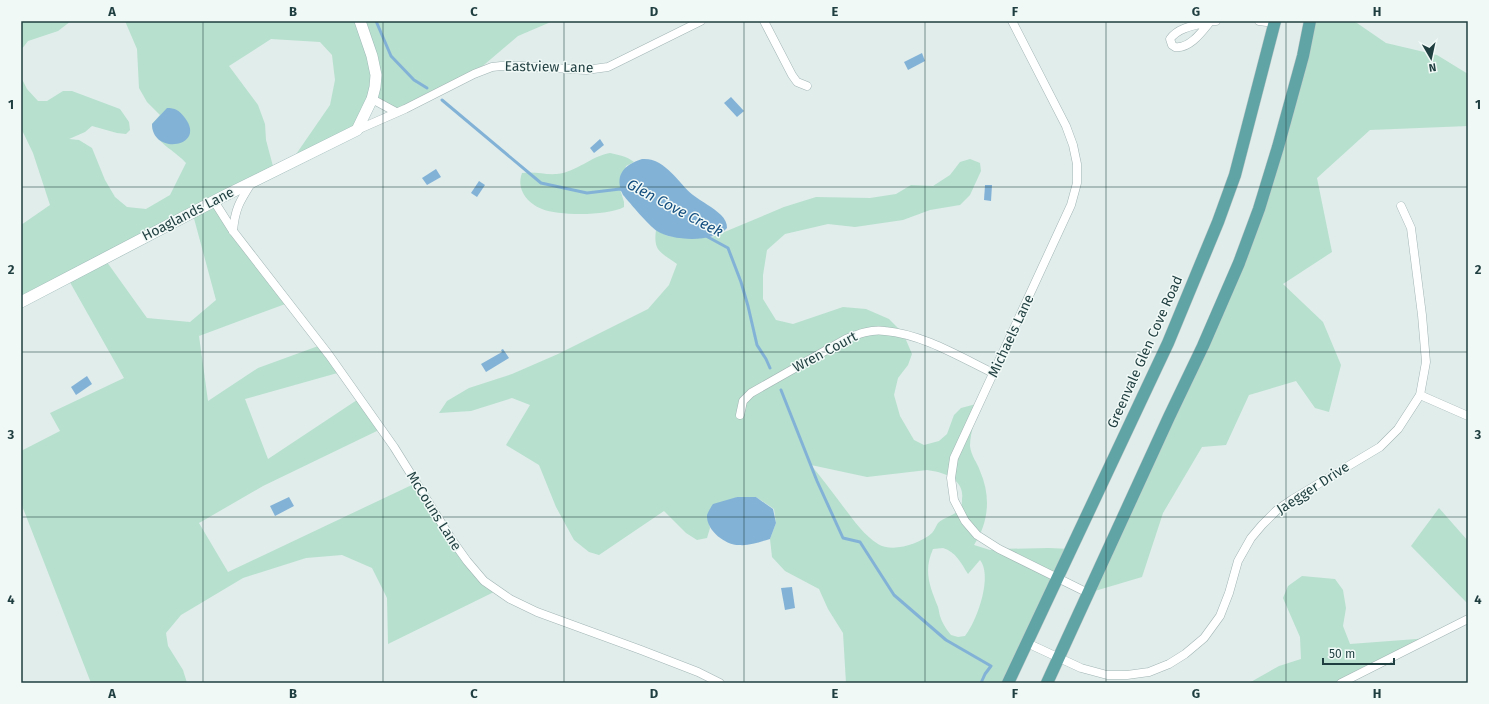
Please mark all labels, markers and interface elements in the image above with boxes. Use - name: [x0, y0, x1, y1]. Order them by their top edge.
- text: A: [107, 4, 116, 19]
- text: B: [289, 4, 297, 19]
- text: C: [470, 4, 478, 19]
- text: D: [650, 4, 659, 19]
- text: E: [832, 4, 839, 19]
- text: F: [1012, 4, 1019, 19]
- text: G: [1192, 4, 1200, 19]
- text: H: [1373, 4, 1381, 19]
- north arrow: [1411, 38, 1451, 78]
- street label: Eastview Lane: [504, 58, 594, 76]
- text: N: [1428, 60, 1437, 74]
- text: 1: [8, 97, 14, 112]
- text: 1: [1475, 97, 1481, 112]
- water label: Glen Cove Creek: [624, 175, 726, 241]
- street label: Hoaglands Lane: [139, 183, 237, 245]
- text: 2: [8, 262, 15, 277]
- text: 2: [1475, 262, 1482, 277]
- street label: Greenvale Glen Cove Road: [1104, 273, 1186, 431]
- street label: Michaels Lane: [984, 292, 1038, 380]
- street label: Wren Court: [790, 328, 861, 376]
- text: 3: [7, 427, 15, 442]
- text: 3: [1474, 427, 1482, 442]
- street label: Jaegger Drive: [1273, 458, 1353, 518]
- street label: McCouns Lane: [403, 468, 465, 554]
- text: 4: [7, 592, 15, 607]
- text: 4: [1474, 592, 1482, 607]
- scale bar: [1323, 640, 1394, 666]
- text: 50 m: [1329, 647, 1355, 661]
- text: A: [107, 686, 116, 701]
- text: B: [289, 686, 297, 701]
- text: C: [470, 686, 478, 701]
- text: D: [650, 686, 659, 701]
- text: E: [832, 686, 839, 701]
- text: F: [1012, 686, 1019, 701]
- text: G: [1192, 686, 1200, 701]
- text: H: [1373, 686, 1381, 701]

